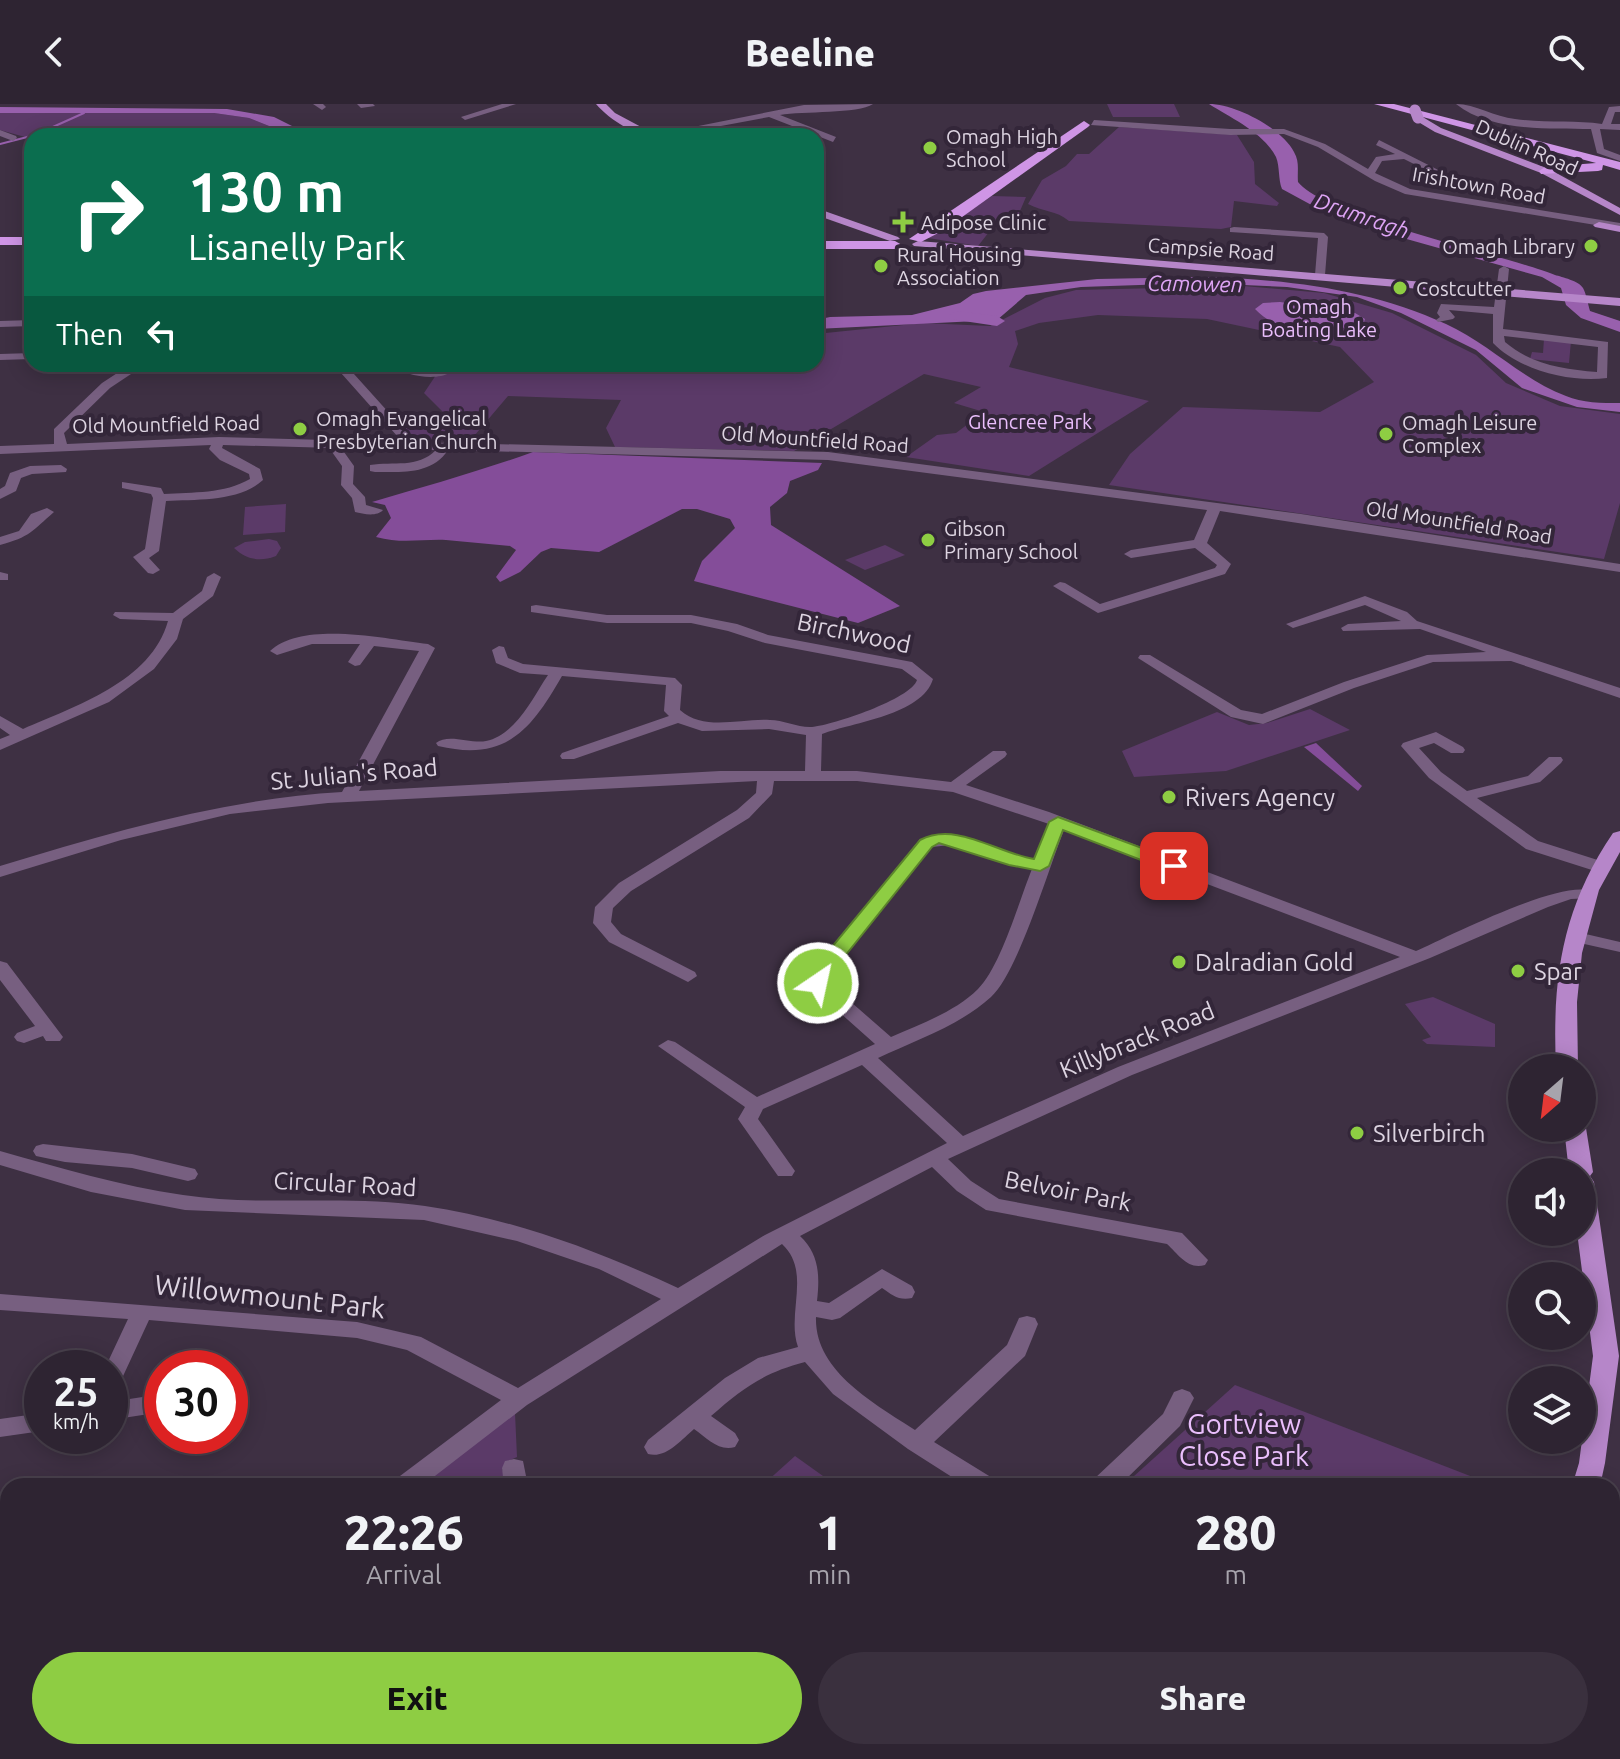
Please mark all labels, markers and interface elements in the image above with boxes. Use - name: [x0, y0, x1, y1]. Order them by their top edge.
- icon: back: [32, 30, 76, 74]
- icon: search: [1544, 30, 1588, 74]
- text: Beeline: [745, 32, 875, 73]
- street label: Dublin Road: [1472, 114, 1582, 180]
- place label: Omagh High School: [946, 125, 1058, 171]
- marker: Omagh High School: [921, 139, 939, 157]
- icon: right: [56, 160, 160, 264]
- text: 130 m: [188, 160, 344, 223]
- street label: Irishtown Road: [1411, 162, 1547, 208]
- water label: Drumragh: [1311, 187, 1413, 243]
- marker: Adipose Clinic: [892, 211, 914, 233]
- place label: Adipose Clinic: [921, 211, 1046, 234]
- text: Lisanelly Park: [188, 226, 406, 267]
- street label: Campsie Road: [1147, 233, 1275, 265]
- place label: Omagh Library: [1442, 235, 1575, 258]
- marker: Omagh Library: [1582, 237, 1600, 255]
- place label: Rural Housing Association: [897, 243, 1022, 289]
- marker: Rural Housing Association: [872, 257, 890, 275]
- water label: Camowen: [1147, 270, 1243, 296]
- place label: Costcutter: [1416, 277, 1512, 300]
- marker: Costcutter: [1391, 279, 1409, 297]
- park label: Omagh Boating Lake: [1261, 295, 1377, 341]
- icon: left: [140, 312, 184, 356]
- text: Then: [56, 317, 124, 351]
- place label: Omagh Evangelical Presbyterian Church: [316, 407, 498, 453]
- park label: Glencree Park: [968, 410, 1092, 433]
- street label: Old Mountfield Road: [72, 411, 260, 437]
- place label: Omagh Leisure Complex: [1402, 411, 1537, 457]
- marker: Omagh Evangelical Presbyterian Church: [291, 420, 309, 438]
- street label: Old Mountfield Road: [720, 421, 910, 457]
- marker: Omagh Leisure Complex: [1377, 425, 1395, 443]
- street label: Old Mountfield Road: [1364, 496, 1554, 548]
- place label: Gibson Primary School: [944, 517, 1078, 563]
- marker: Gibson Primary School: [919, 531, 937, 549]
- street label: Birchwood: [795, 608, 913, 658]
- street label: St Julian's Road: [269, 753, 439, 795]
- place label: Rivers Agency: [1185, 784, 1335, 811]
- marker: Rivers Agency: [1160, 788, 1178, 806]
- pin: [1140, 832, 1208, 900]
- icon: arrive: [1152, 844, 1196, 888]
- position arrow: [776, 941, 860, 1025]
- place label: Dalradian Gold: [1195, 949, 1354, 976]
- marker: Dalradian Gold: [1170, 953, 1188, 971]
- place label: Spar: [1534, 958, 1582, 985]
- marker: Spar: [1509, 962, 1527, 980]
- street label: Killybrack Road: [1056, 997, 1218, 1083]
- north arrow: [1508, 1054, 1596, 1142]
- map controls: [1508, 1054, 1596, 1454]
- place label: Silverbirch: [1373, 1120, 1486, 1147]
- marker: Silverbirch: [1348, 1124, 1366, 1142]
- button: sound: [1508, 1158, 1596, 1246]
- street label: Belvoir Park: [1002, 1165, 1134, 1217]
- street label: Circular Road: [273, 1167, 417, 1201]
- button: search: [1508, 1262, 1596, 1350]
- street label: Willowmount Park: [153, 1268, 387, 1324]
- speed limit sign: 30: [144, 1350, 248, 1454]
- button: layers: [1508, 1366, 1596, 1454]
- text: 25: [53, 1369, 99, 1414]
- park label: Gortview Close Park: [1179, 1408, 1309, 1471]
- text: km/h: [53, 1410, 99, 1433]
- text: 22:26: [344, 1505, 464, 1559]
- text: 1: [816, 1505, 843, 1559]
- text: 280: [1195, 1505, 1276, 1559]
- text: Arrival: [366, 1560, 442, 1589]
- text: min: [808, 1560, 851, 1589]
- text: m: [1224, 1560, 1247, 1589]
- button: Exit: [32, 1652, 802, 1744]
- button: Share: [818, 1652, 1588, 1744]

